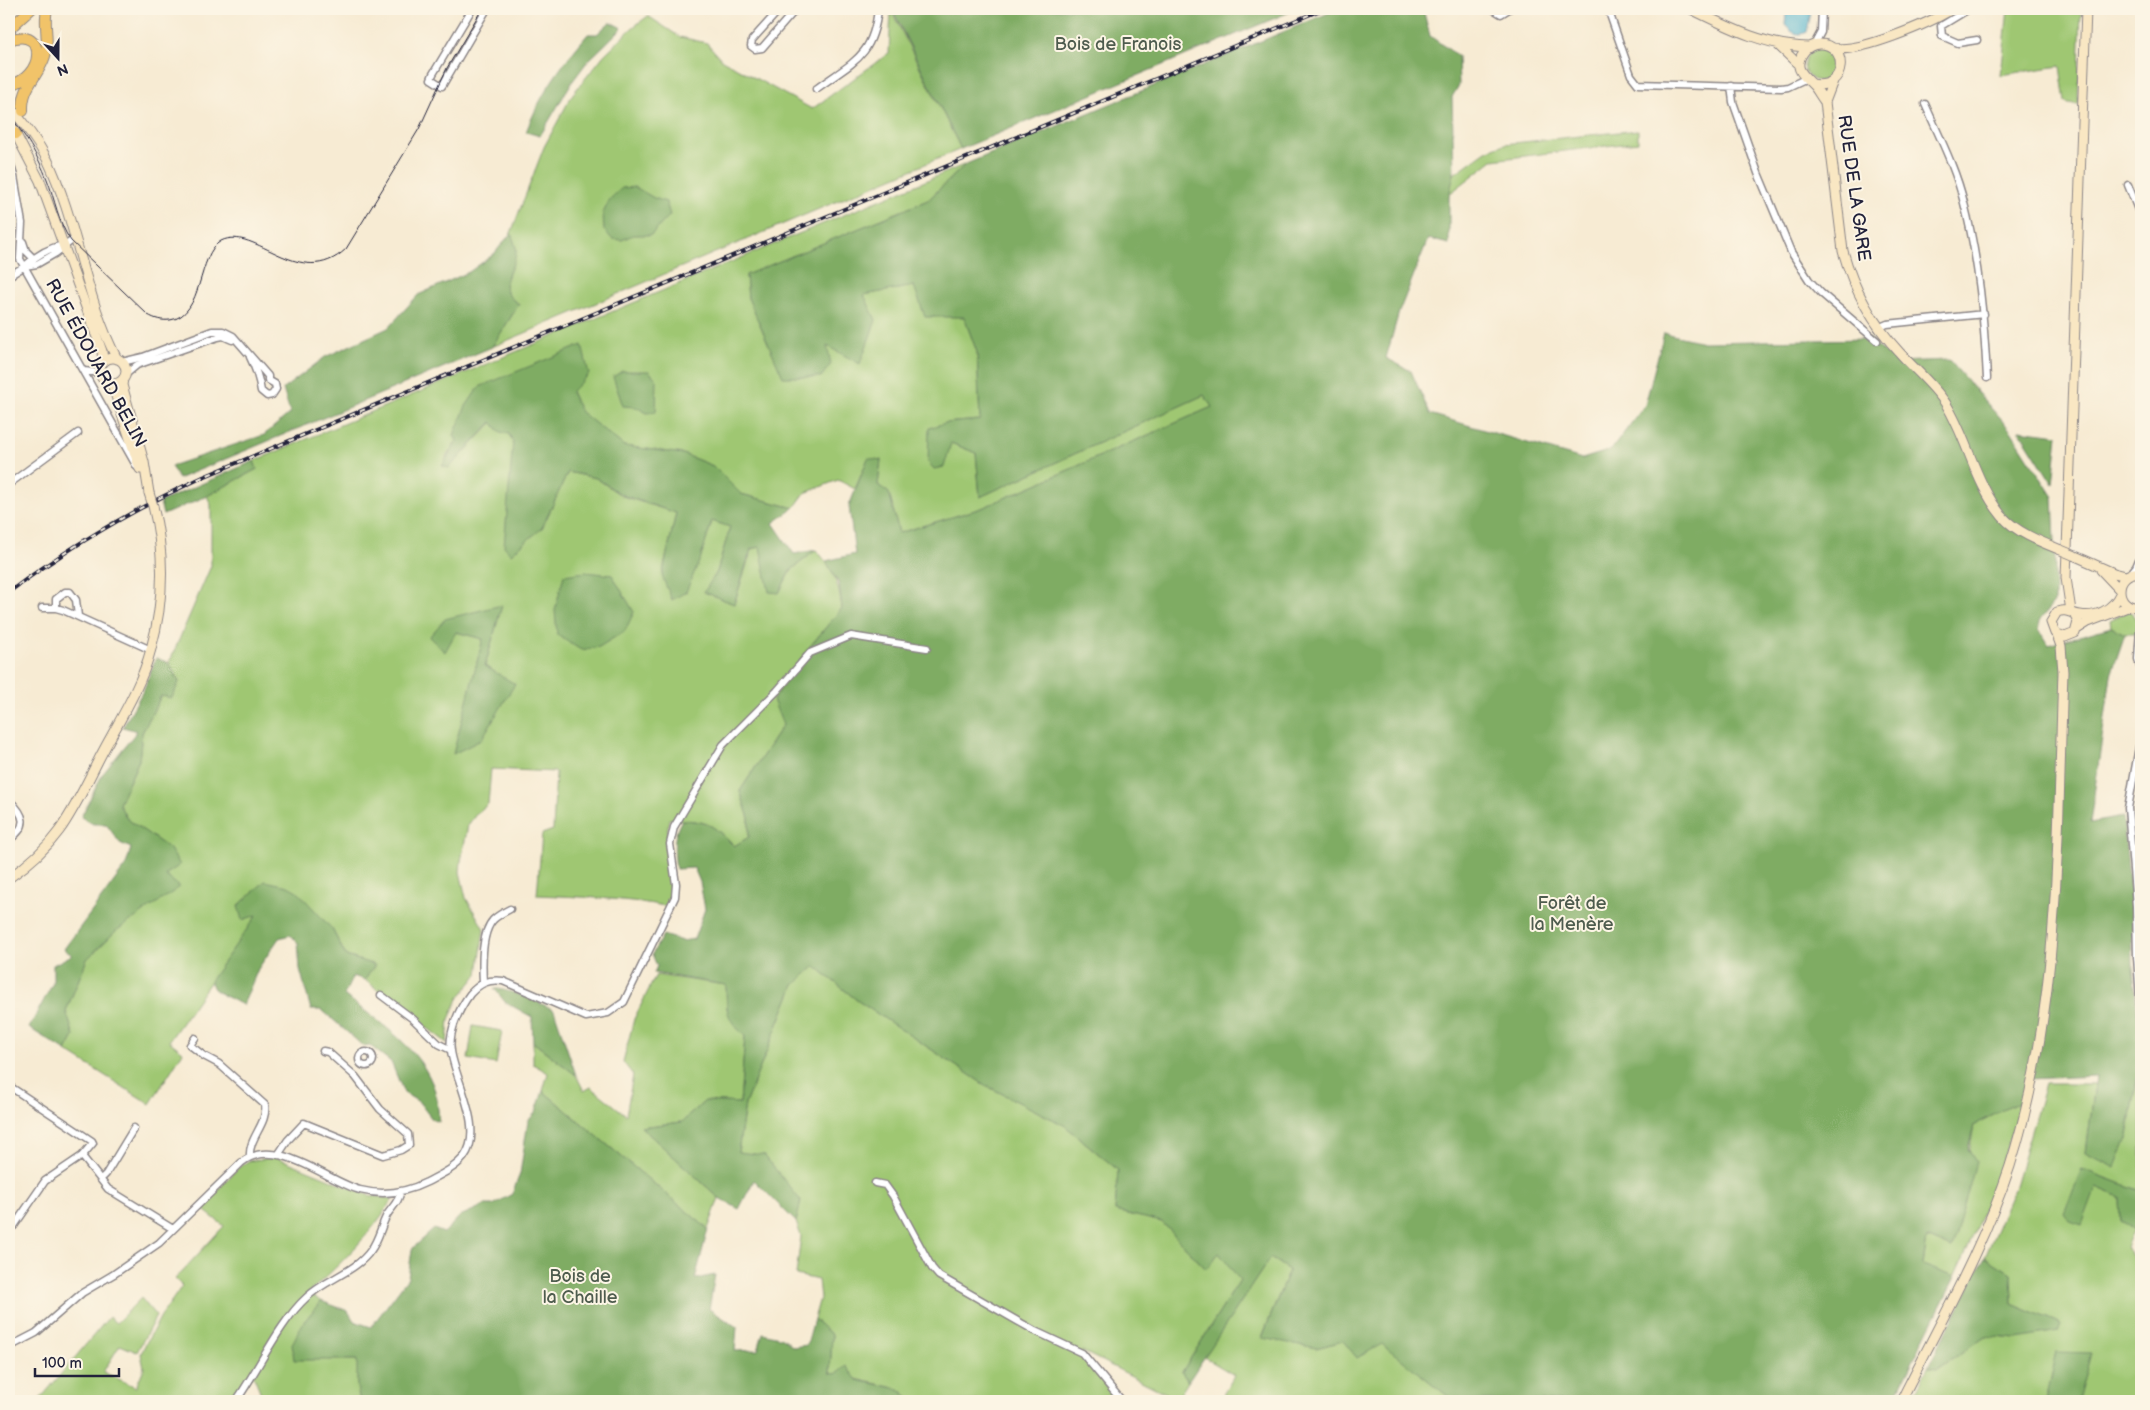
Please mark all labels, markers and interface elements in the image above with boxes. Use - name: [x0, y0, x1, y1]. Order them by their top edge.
- north arrow: [32, 32, 82, 82]
- park label: Bois de Franois: [1055, 34, 1182, 55]
- text: N: [55, 60, 70, 79]
- street label: RUE DE LA GARE: [1833, 113, 1875, 263]
- street label: RUE ÉDOUARD BELIN: [41, 274, 153, 451]
- park label: Forêt de la Menère: [1531, 893, 1614, 935]
- park label: Bois de la Chaille: [543, 1266, 618, 1308]
- scale bar: [35, 1345, 119, 1377]
- text: 100 m: [42, 1354, 82, 1373]

